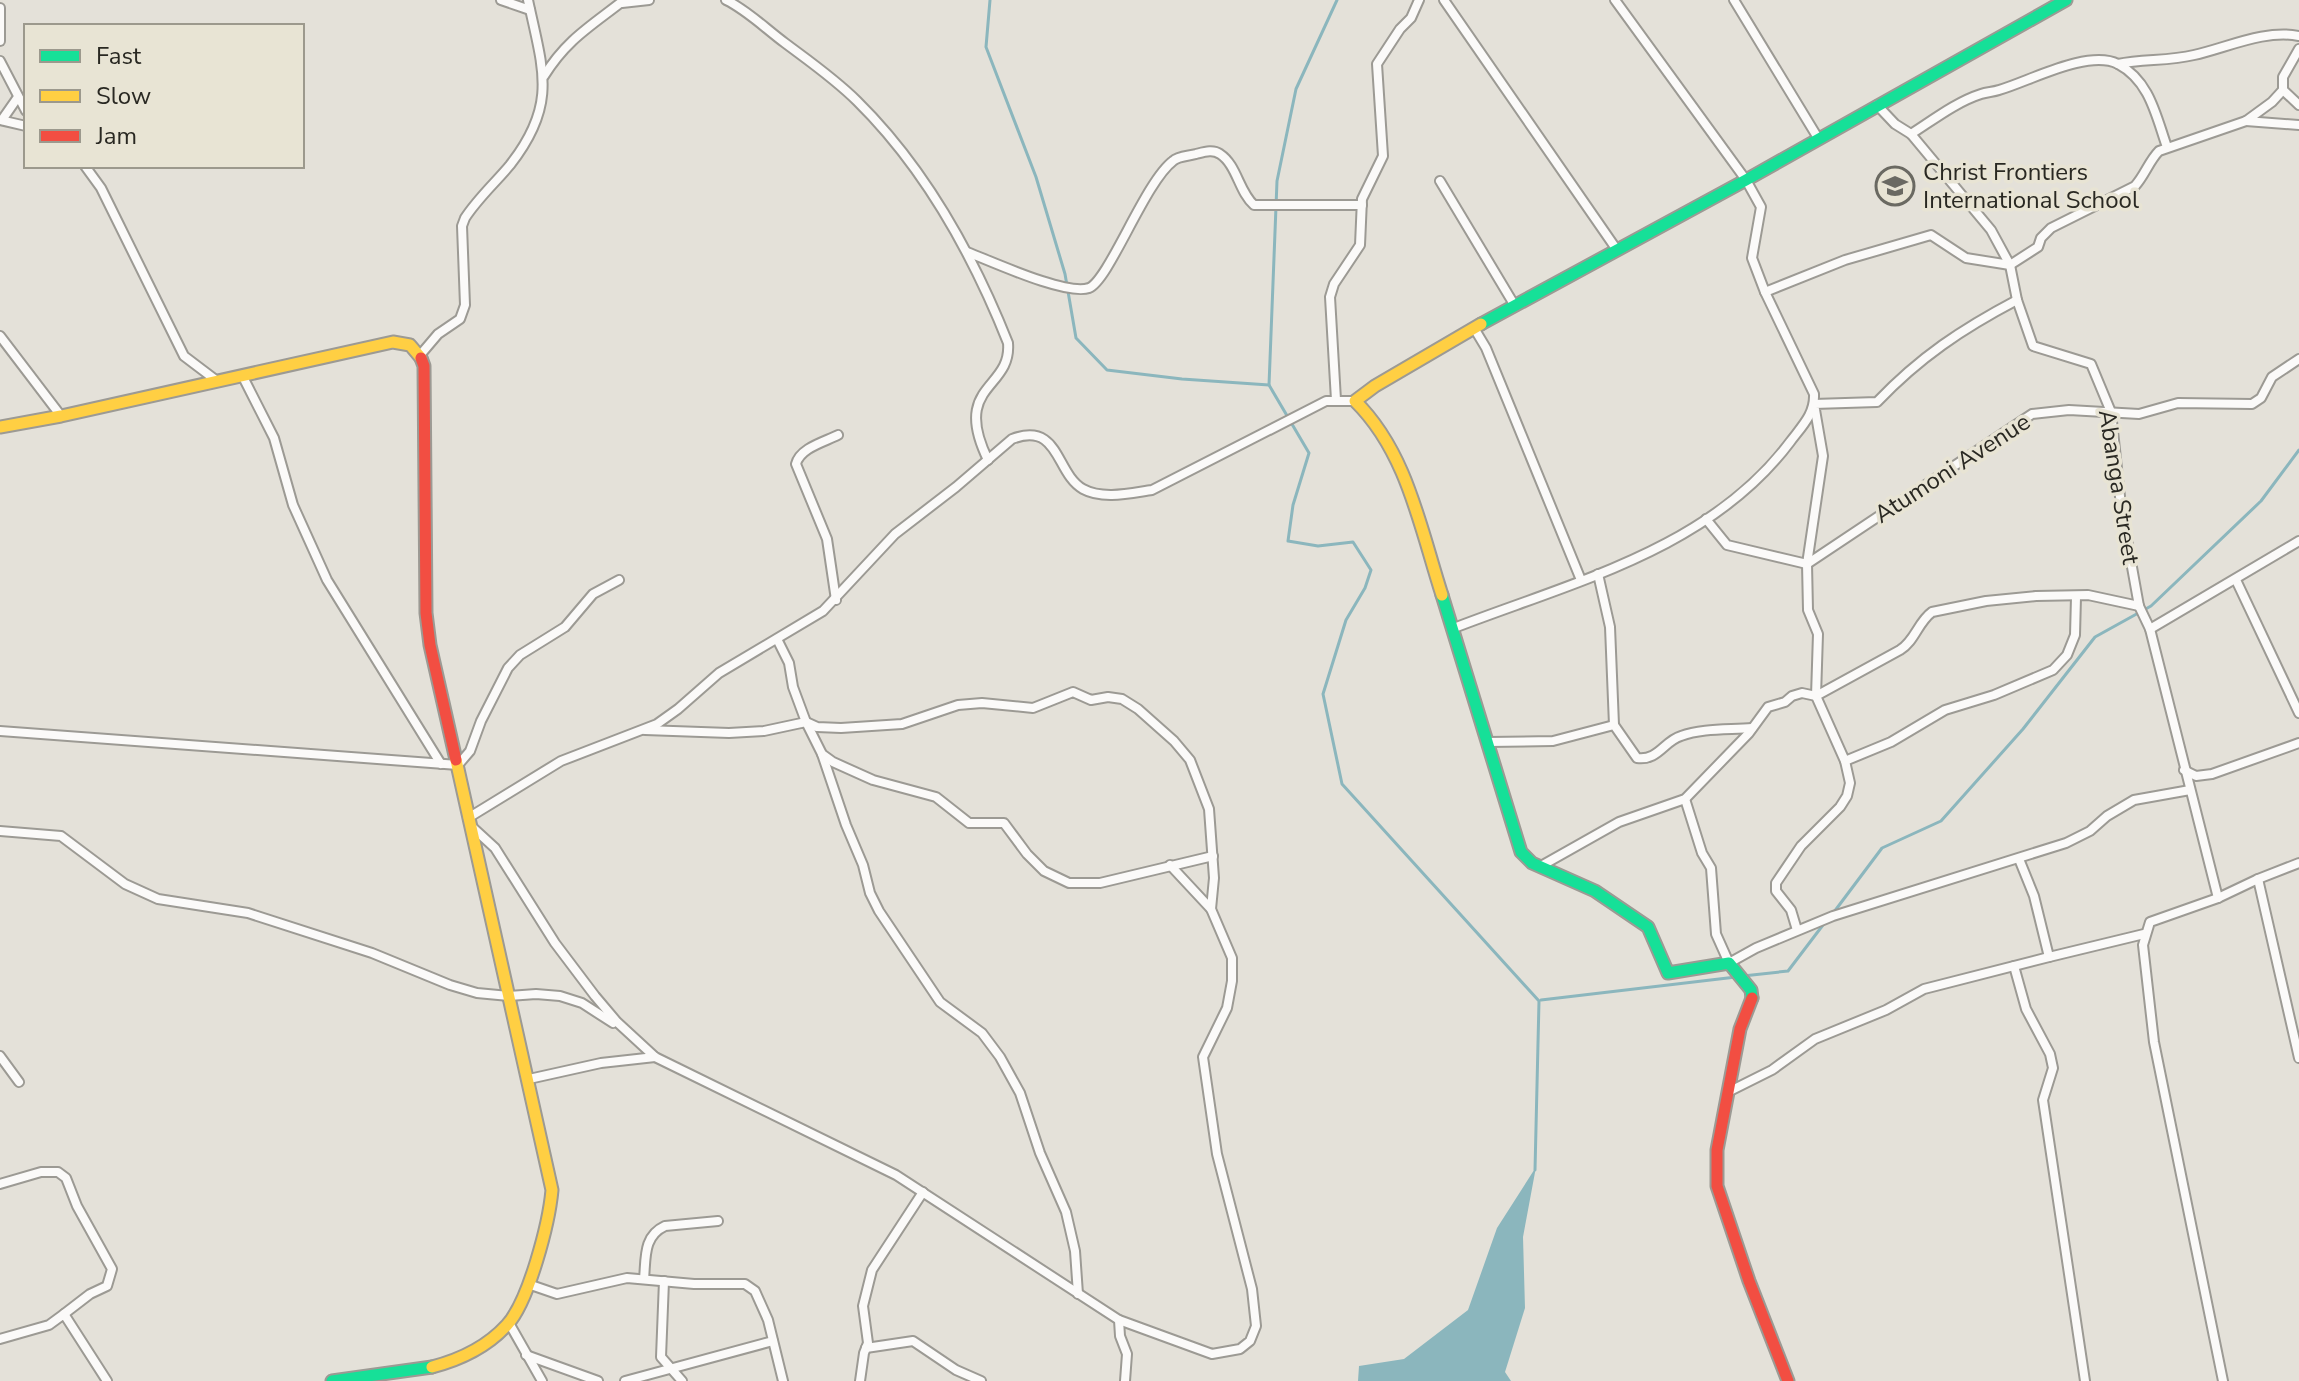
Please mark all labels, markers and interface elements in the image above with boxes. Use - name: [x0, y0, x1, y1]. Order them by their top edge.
- legend: [24, 24, 304, 168]
- text: Fast: [96, 40, 142, 72]
- text: Slow: [96, 80, 151, 112]
- text: Jam: [95, 120, 137, 152]
- place label: Christ Frontiers International School: [1923, 156, 2139, 216]
- school or university icon: Christ Frontiers International School: [1874, 165, 1916, 207]
- street label: Atumoni Avenue: [1868, 406, 2036, 530]
- street label: Abanga Street: [2091, 407, 2147, 567]

